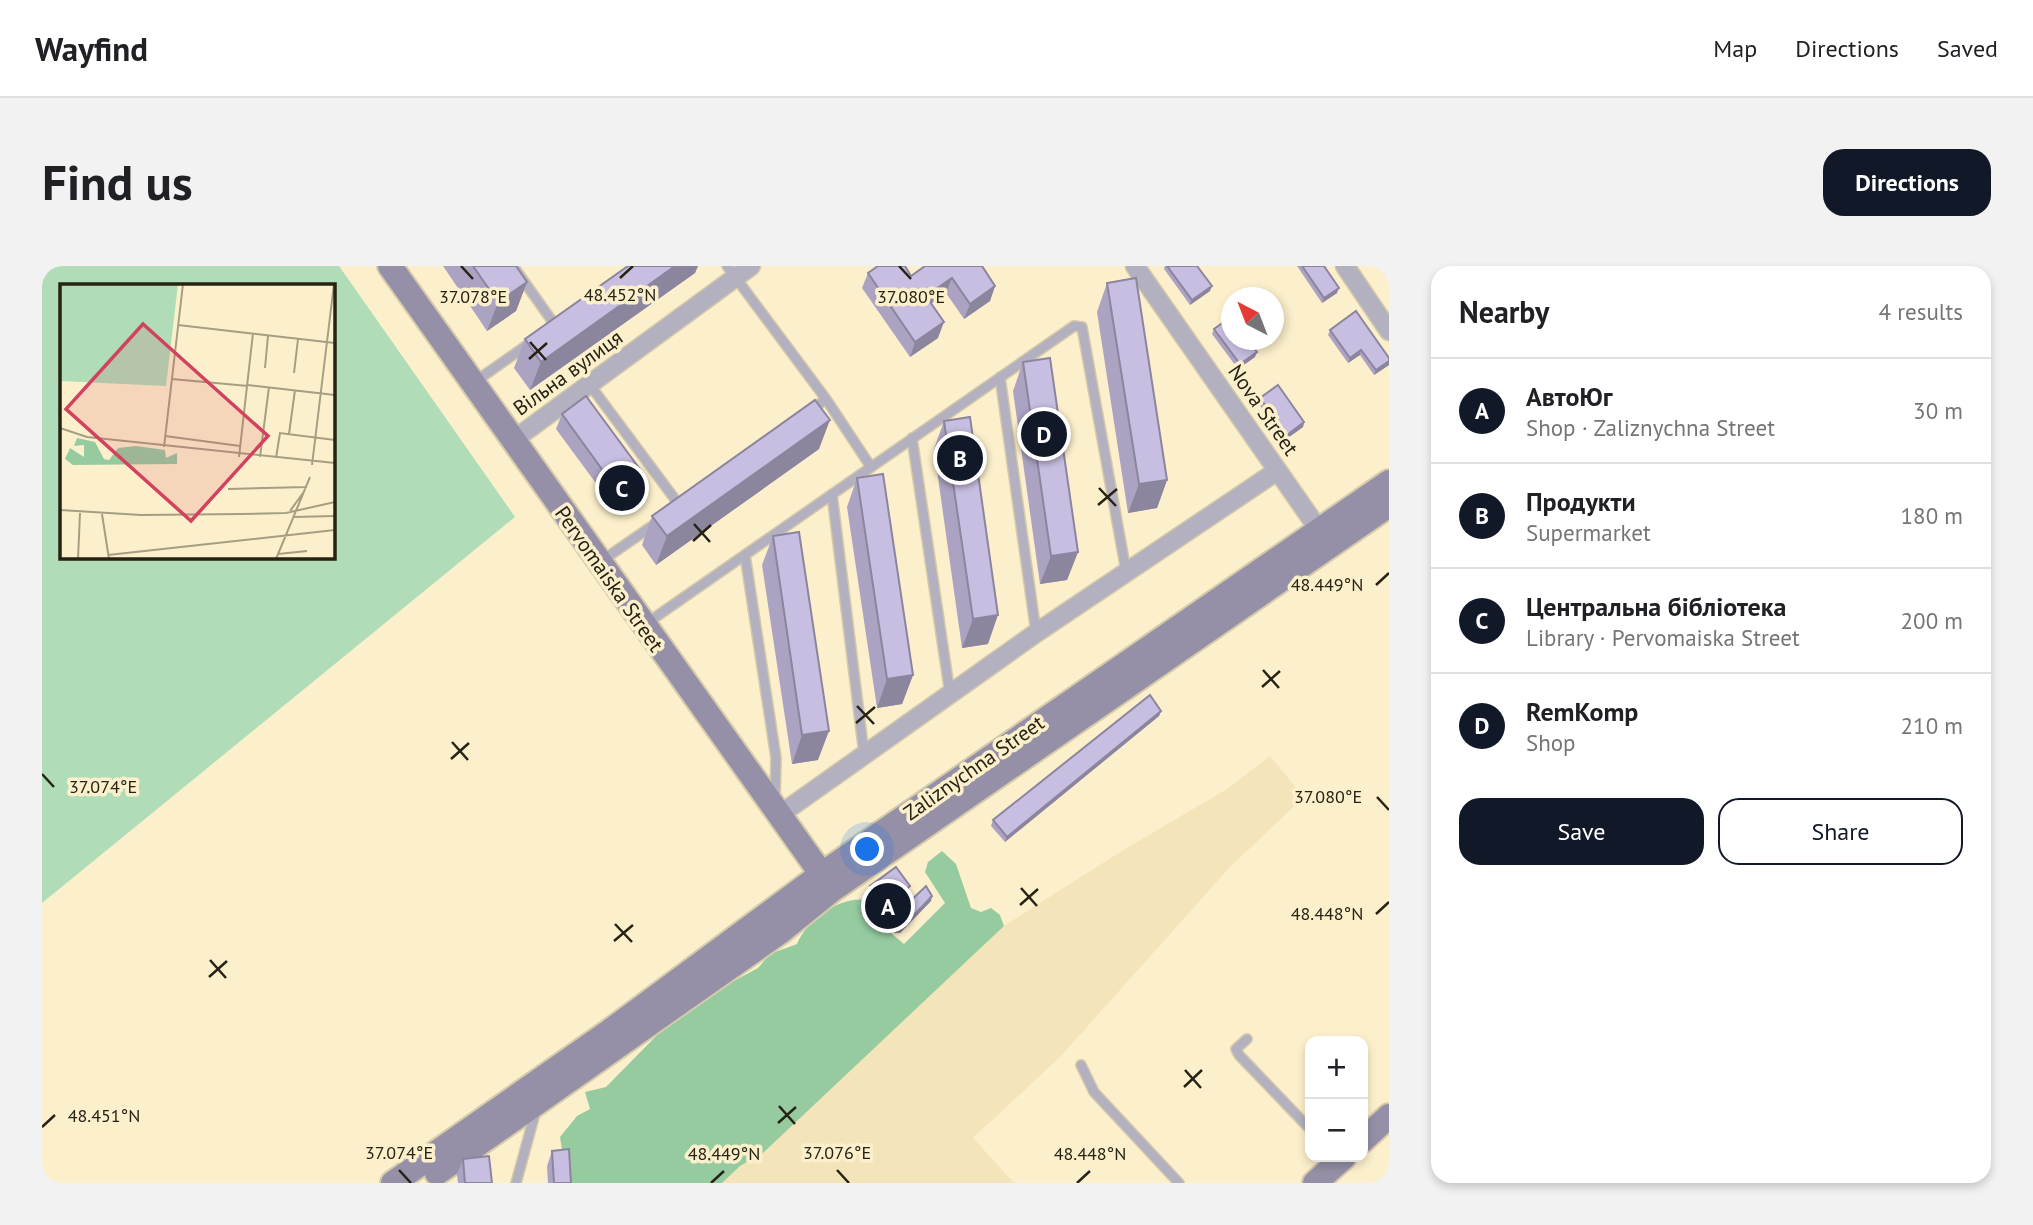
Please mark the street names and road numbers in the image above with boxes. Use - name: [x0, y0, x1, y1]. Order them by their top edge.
- street label: Вільна вулиця: [508, 324, 628, 421]
- street label: Nova Street: [1222, 359, 1305, 460]
- street label: Pervomaiska Street: [549, 501, 670, 657]
- street label: Zaliznychna Street: [898, 709, 1049, 826]

